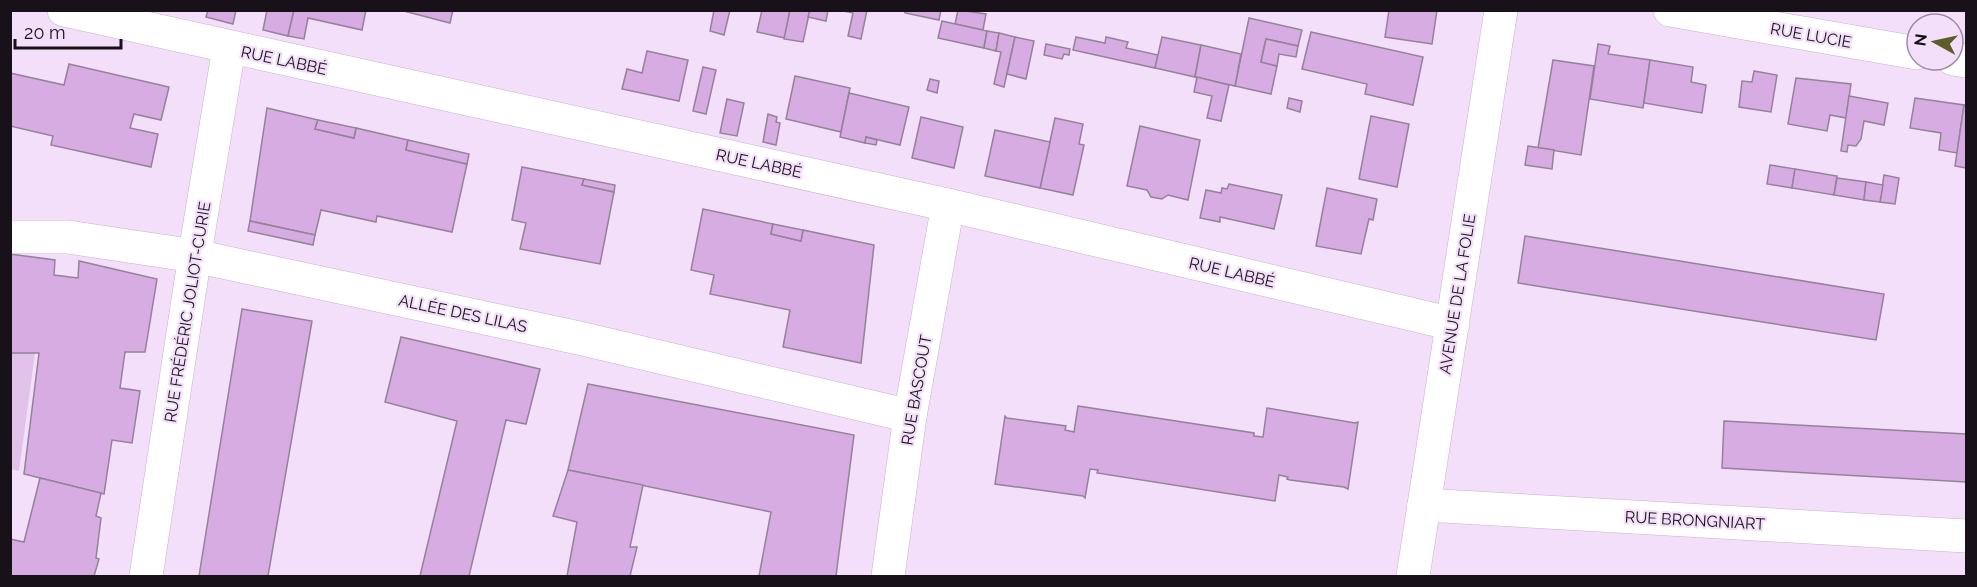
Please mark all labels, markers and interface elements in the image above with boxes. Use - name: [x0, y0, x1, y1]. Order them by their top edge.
- scale bar: [15, 12, 122, 50]
- north arrow: [1905, 12, 1965, 72]
- street label: RUE LUCIE: [1769, 19, 1853, 52]
- text: 20 m: [24, 22, 66, 43]
- text: N: [1910, 33, 1931, 47]
- street label: RUE LABBÉ: [239, 41, 329, 79]
- street label: RUE LABBÉ: [714, 144, 804, 182]
- street label: RUE FRÉDÉRIC JOLIOT-CURIE: [160, 200, 214, 424]
- street label: AVENUE DE LA FOLIE: [1435, 212, 1480, 376]
- street label: RUE LABBÉ: [1187, 252, 1277, 292]
- street label: ALLÉE DES LILAS: [397, 290, 529, 336]
- street label: RUE BASCOUT: [897, 333, 936, 447]
- street label: RUE BRONGNIART: [1624, 507, 1766, 534]

